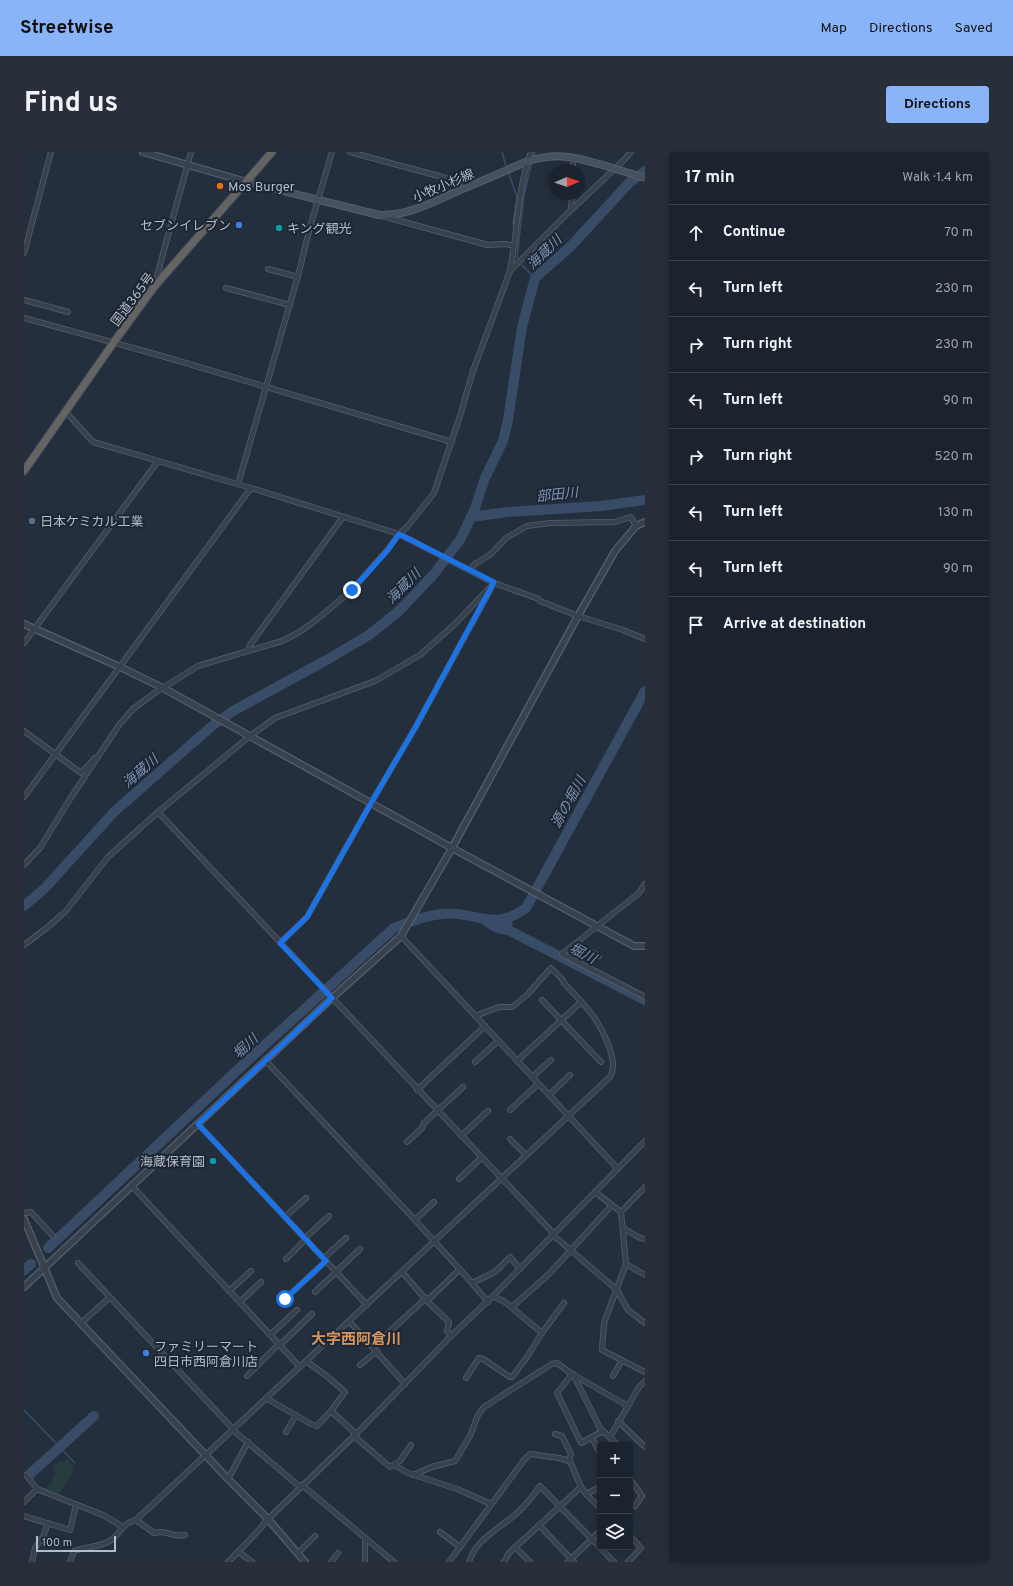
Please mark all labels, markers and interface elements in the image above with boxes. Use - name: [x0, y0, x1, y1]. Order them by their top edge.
- text: Streetwise: [20, 16, 113, 40]
- text: Map: [821, 20, 847, 37]
- text: Directions: [869, 20, 933, 37]
- text: Saved: [955, 20, 993, 37]
- text: Find us: [24, 86, 118, 122]
- button: Directions: [886, 86, 989, 123]
- north arrow: [549, 164, 585, 200]
- street label: 小牧小杉線: [410, 166, 477, 207]
- text: 17 min: [685, 167, 735, 189]
- text: Walk · 1.4 km: [902, 170, 973, 186]
- place label: Mos Burger: [228, 180, 295, 196]
- marker: Mos Burger: [215, 181, 225, 191]
- place label: セブンイレブン: [140, 218, 231, 235]
- marker: セブンイレブン: [234, 220, 244, 230]
- place label: キング観光: [287, 222, 352, 238]
- icon: ahead: [685, 222, 707, 244]
- marker: キング観光: [274, 223, 284, 233]
- text: Continue: [723, 223, 785, 242]
- text: 70 m: [944, 225, 973, 241]
- water label: 海蔵川: [524, 231, 567, 274]
- street label: 国道365号: [108, 270, 159, 330]
- icon: left: [685, 278, 707, 300]
- text: Turn left: [723, 279, 783, 298]
- text: 230 m: [935, 281, 973, 297]
- icon: right: [685, 334, 707, 356]
- text: Turn right: [723, 335, 792, 354]
- text: 230 m: [935, 337, 973, 353]
- icon: left: [685, 390, 707, 412]
- text: Turn left: [723, 391, 783, 410]
- text: 90 m: [943, 393, 973, 409]
- icon: right: [685, 446, 707, 468]
- text: Turn right: [723, 447, 792, 466]
- text: 520 m: [935, 449, 973, 465]
- water label: 部田川: [535, 485, 581, 506]
- icon: left: [685, 502, 707, 524]
- text: Turn left: [723, 503, 783, 522]
- text: 130 m: [938, 505, 973, 521]
- place label: 日本ケミカル工業: [40, 515, 144, 531]
- marker: 日本ケミカル工業: [27, 516, 37, 526]
- icon: left: [685, 558, 707, 580]
- text: Turn left: [723, 559, 783, 578]
- text: 90 m: [943, 561, 973, 577]
- water label: 海蔵川: [383, 565, 426, 608]
- route end: [343, 581, 361, 599]
- icon: arrive: [685, 614, 707, 636]
- text: Arrive at destination: [723, 615, 866, 634]
- water label: 海蔵川: [120, 751, 164, 792]
- water label: 源の堀川: [548, 772, 591, 831]
- water label: 堀川: [566, 940, 600, 969]
- water label: 堀川: [230, 1030, 264, 1063]
- place label: 海蔵保育園: [140, 1155, 205, 1171]
- marker: 海蔵保育園: [208, 1156, 218, 1166]
- route start: [276, 1290, 294, 1308]
- district label: 大字西阿倉川: [311, 1331, 401, 1350]
- place label: ファミリーマート 四日市西阿倉川店: [154, 1340, 258, 1371]
- marker: ファミリーマート 四日市西阿倉川店: [141, 1348, 151, 1358]
- map controls: [597, 1442, 633, 1550]
- button: +: [597, 1442, 633, 1478]
- button: −: [597, 1478, 633, 1514]
- button: layers: [597, 1514, 633, 1550]
- scale bar: [36, 1534, 116, 1553]
- text: 100 m: [42, 1536, 72, 1550]

